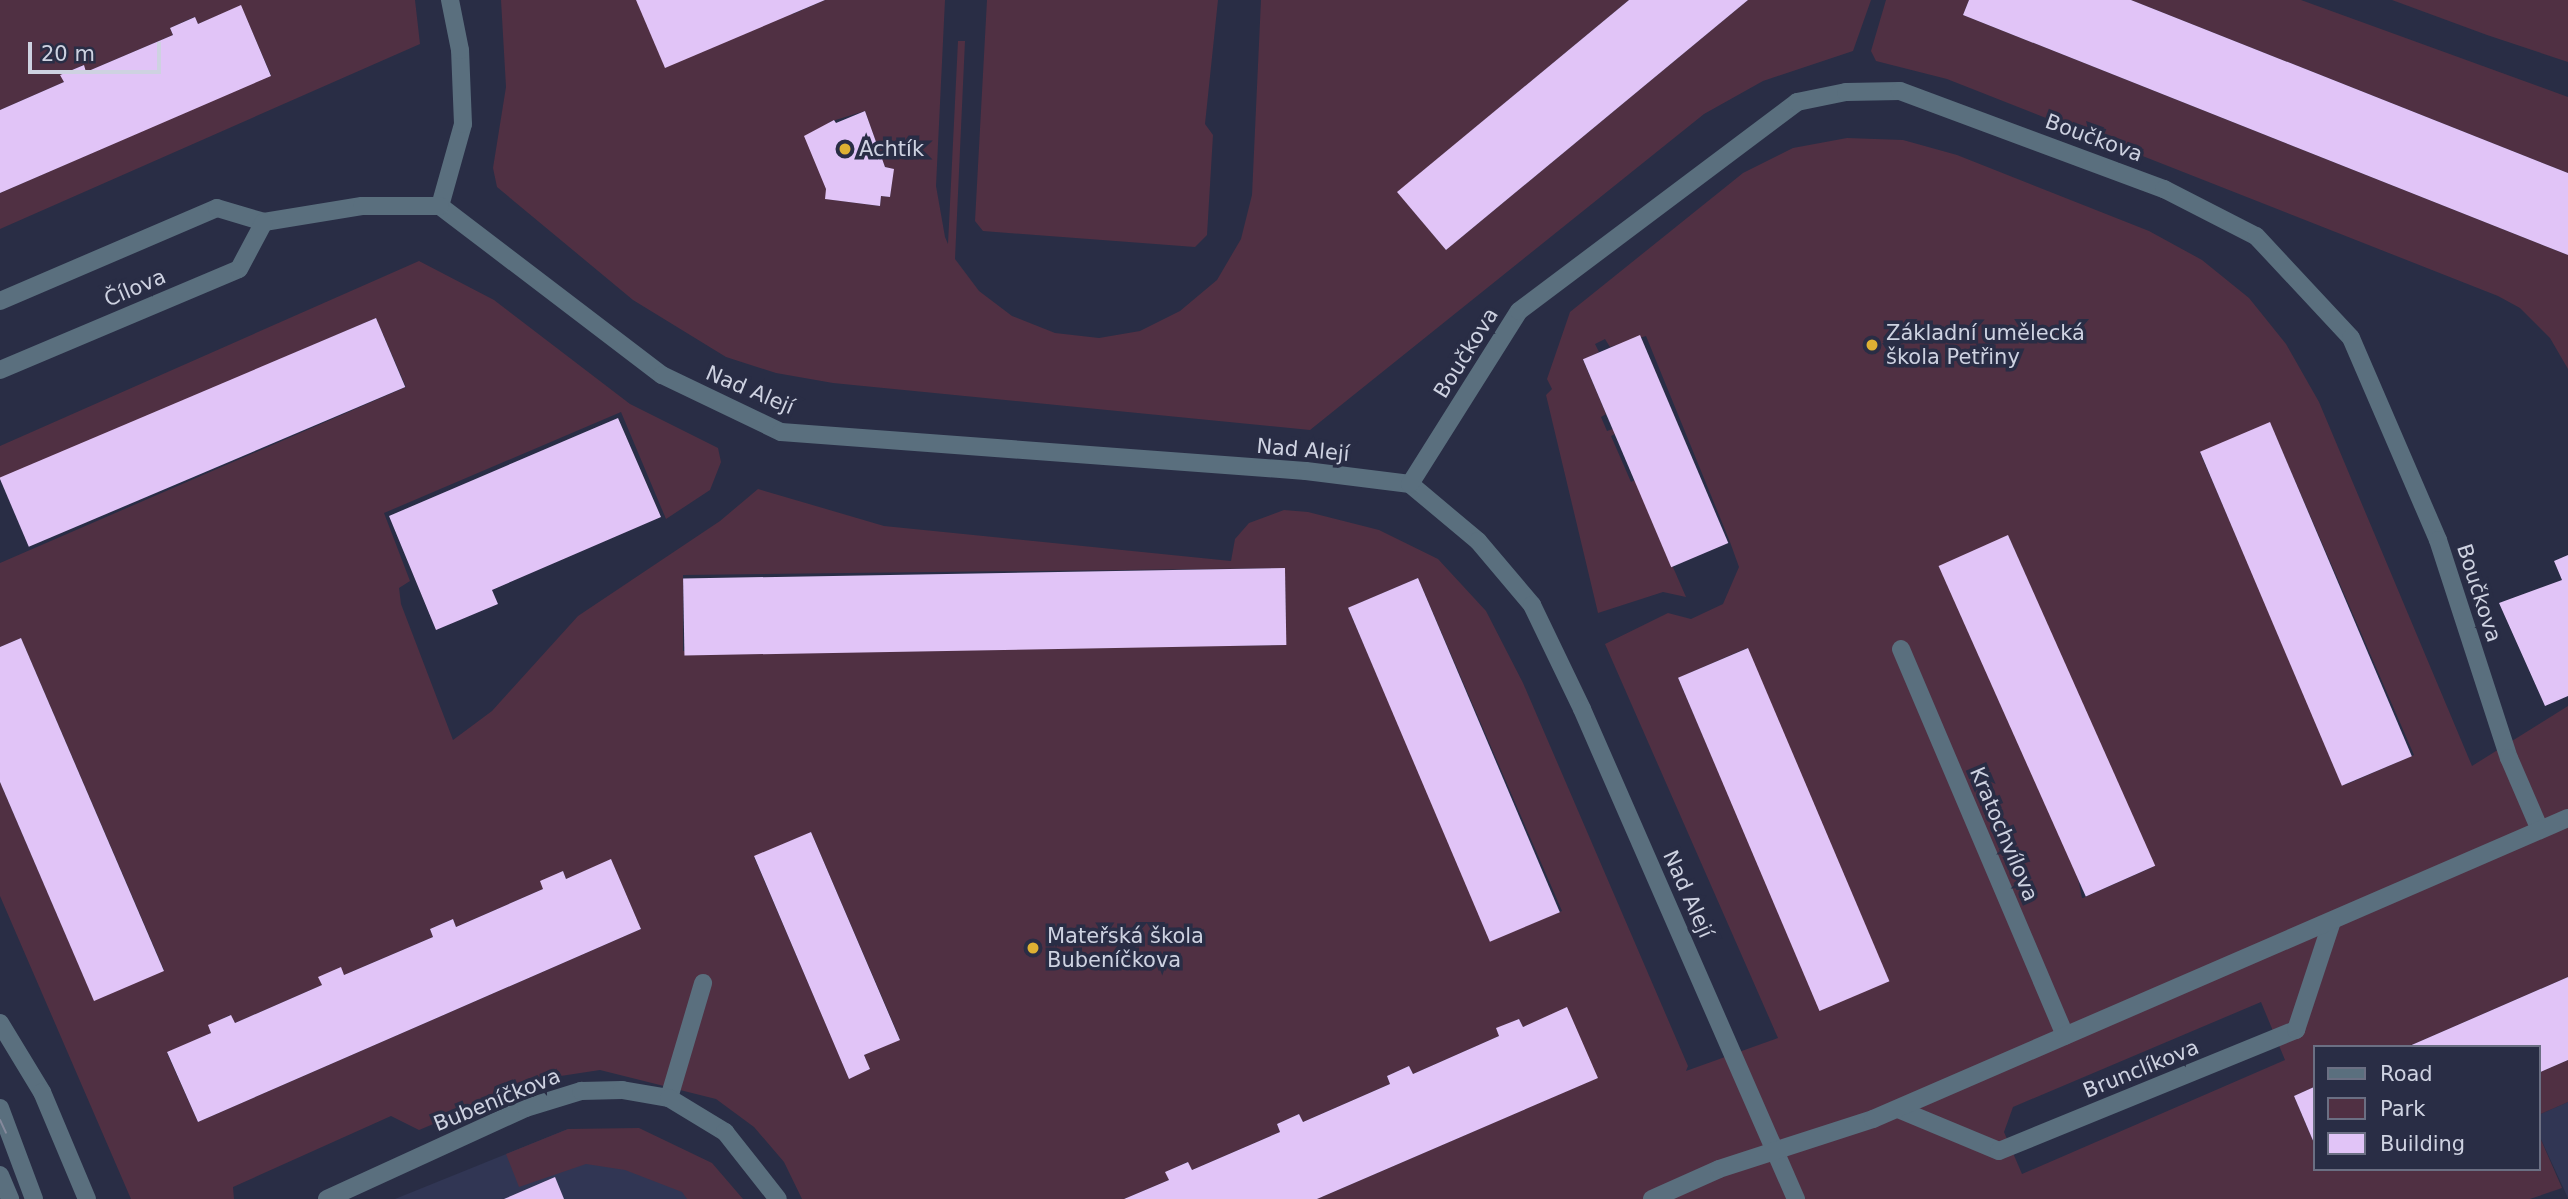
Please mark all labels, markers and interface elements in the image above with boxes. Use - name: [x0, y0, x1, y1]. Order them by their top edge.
- scale bar: [32, 28, 164, 72]
- text: 20 m: [41, 42, 95, 66]
- street label: Boučkova: [2042, 109, 2146, 167]
- place label: Achtík: [859, 136, 924, 162]
- marker: Achtík: [837, 141, 853, 157]
- street label: Čílova: [100, 264, 170, 312]
- street label: Boučkova: [1428, 303, 1504, 403]
- place label: Základní umělecká škola Petřiny: [1886, 320, 2085, 370]
- marker: Základní umělecká škola Petřiny: [1864, 337, 1880, 353]
- street label: Nad Alejí: [702, 360, 798, 420]
- street label: Nad Alejí: [1255, 433, 1351, 467]
- street label: Boučkova: [2451, 541, 2507, 645]
- street label: Kratochvílova: [1964, 763, 2044, 905]
- street label: Nad Alejí: [1658, 846, 1718, 942]
- place label: Mateřská škola Bubeníčkova: [1047, 923, 1204, 973]
- marker: Mateřská škola Bubeníčkova: [1025, 940, 1041, 956]
- street label: Brunclíkova: [2080, 1034, 2202, 1104]
- legend: [2312, 1045, 2540, 1171]
- text: Road: [2380, 1062, 2433, 1086]
- street label: Bubeníčkova: [430, 1063, 564, 1137]
- text: Park: [2380, 1097, 2425, 1121]
- text: Building: [2380, 1132, 2465, 1156]

